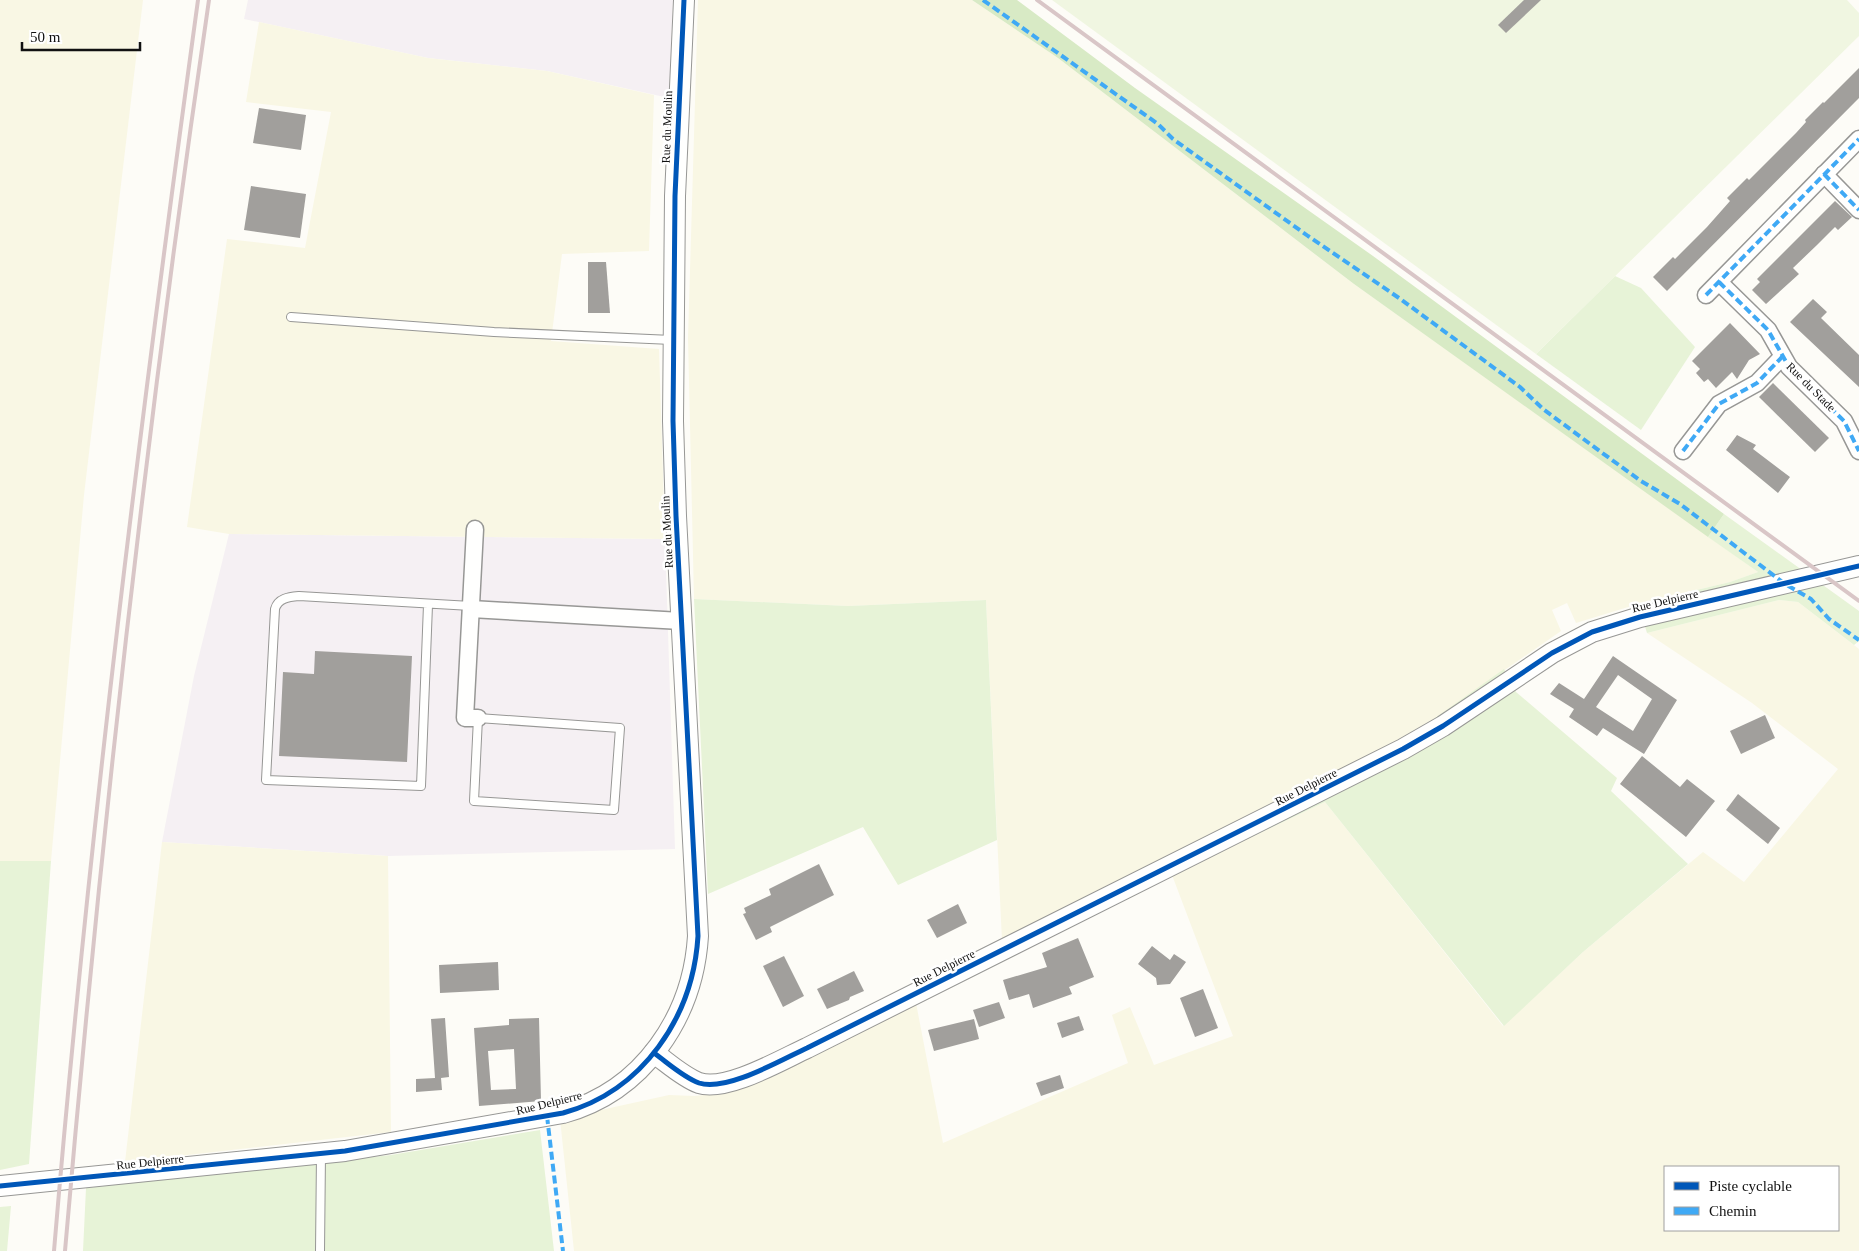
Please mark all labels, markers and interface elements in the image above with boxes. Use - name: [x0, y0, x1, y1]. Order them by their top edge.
- scale bar: [22, 20, 140, 52]
- text: 50 m: [30, 29, 61, 45]
- street label: Rue du Moulin: [659, 90, 675, 164]
- street label: Rue du Stade: [1783, 359, 1839, 415]
- street label: Rue du Moulin: [658, 495, 676, 569]
- street label: Rue Delpierre: [1630, 587, 1700, 615]
- street label: Rue Delpierre: [1273, 765, 1339, 809]
- street label: Rue Delpierre: [911, 946, 977, 990]
- street label: Rue Delpierre: [514, 1088, 584, 1118]
- street label: Rue Delpierre: [116, 1152, 184, 1172]
- legend: [1664, 1166, 1839, 1231]
- text: Piste cyclable: [1709, 1178, 1792, 1194]
- text: Chemin: [1709, 1203, 1757, 1219]

